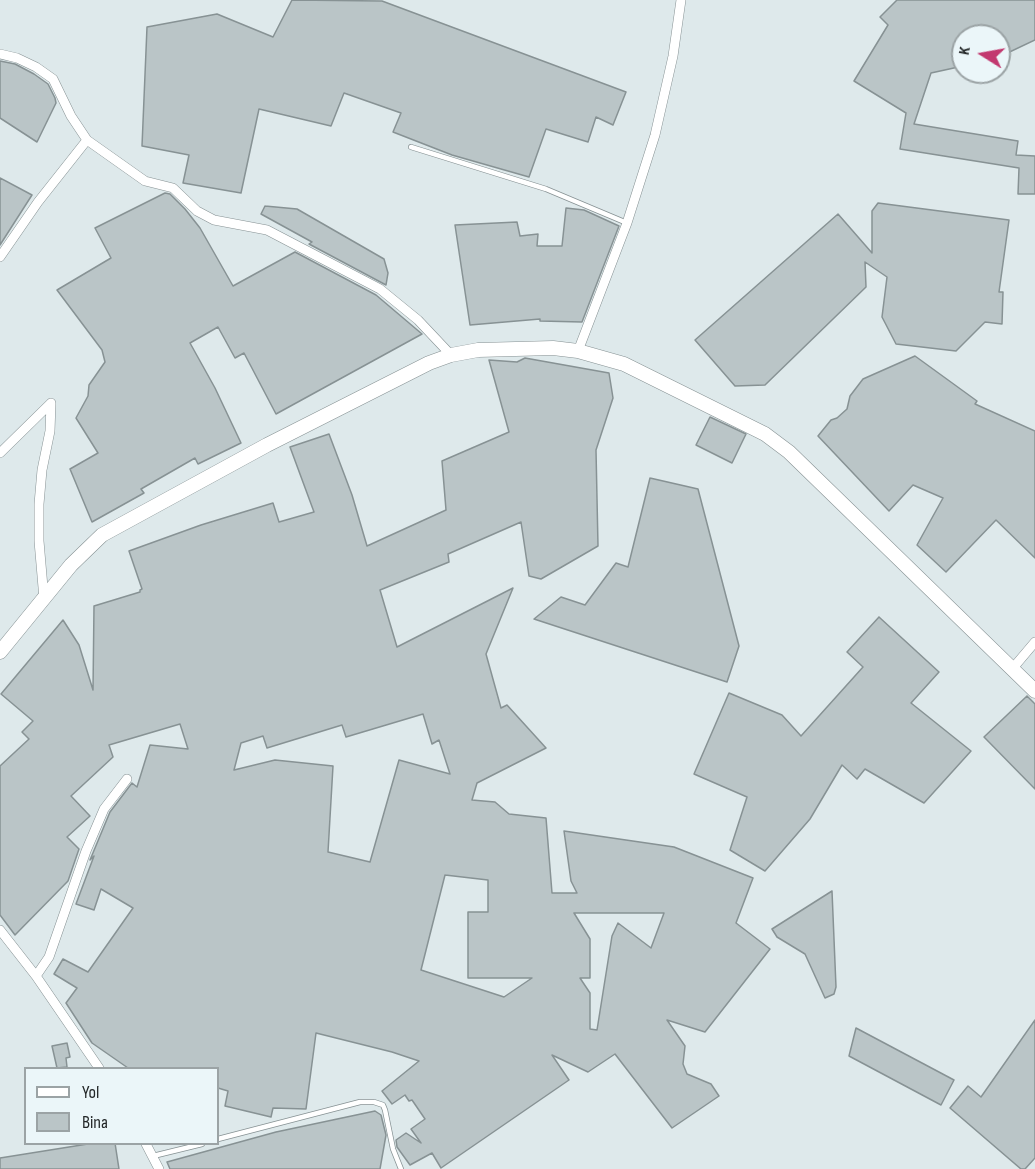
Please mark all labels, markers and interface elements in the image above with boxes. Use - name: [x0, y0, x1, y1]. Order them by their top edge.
- north arrow: [951, 24, 1011, 84]
- text: K: [955, 45, 975, 57]
- legend: [24, 1067, 219, 1145]
- text: Yol: [82, 1082, 99, 1103]
- text: Bina: [82, 1112, 108, 1133]

